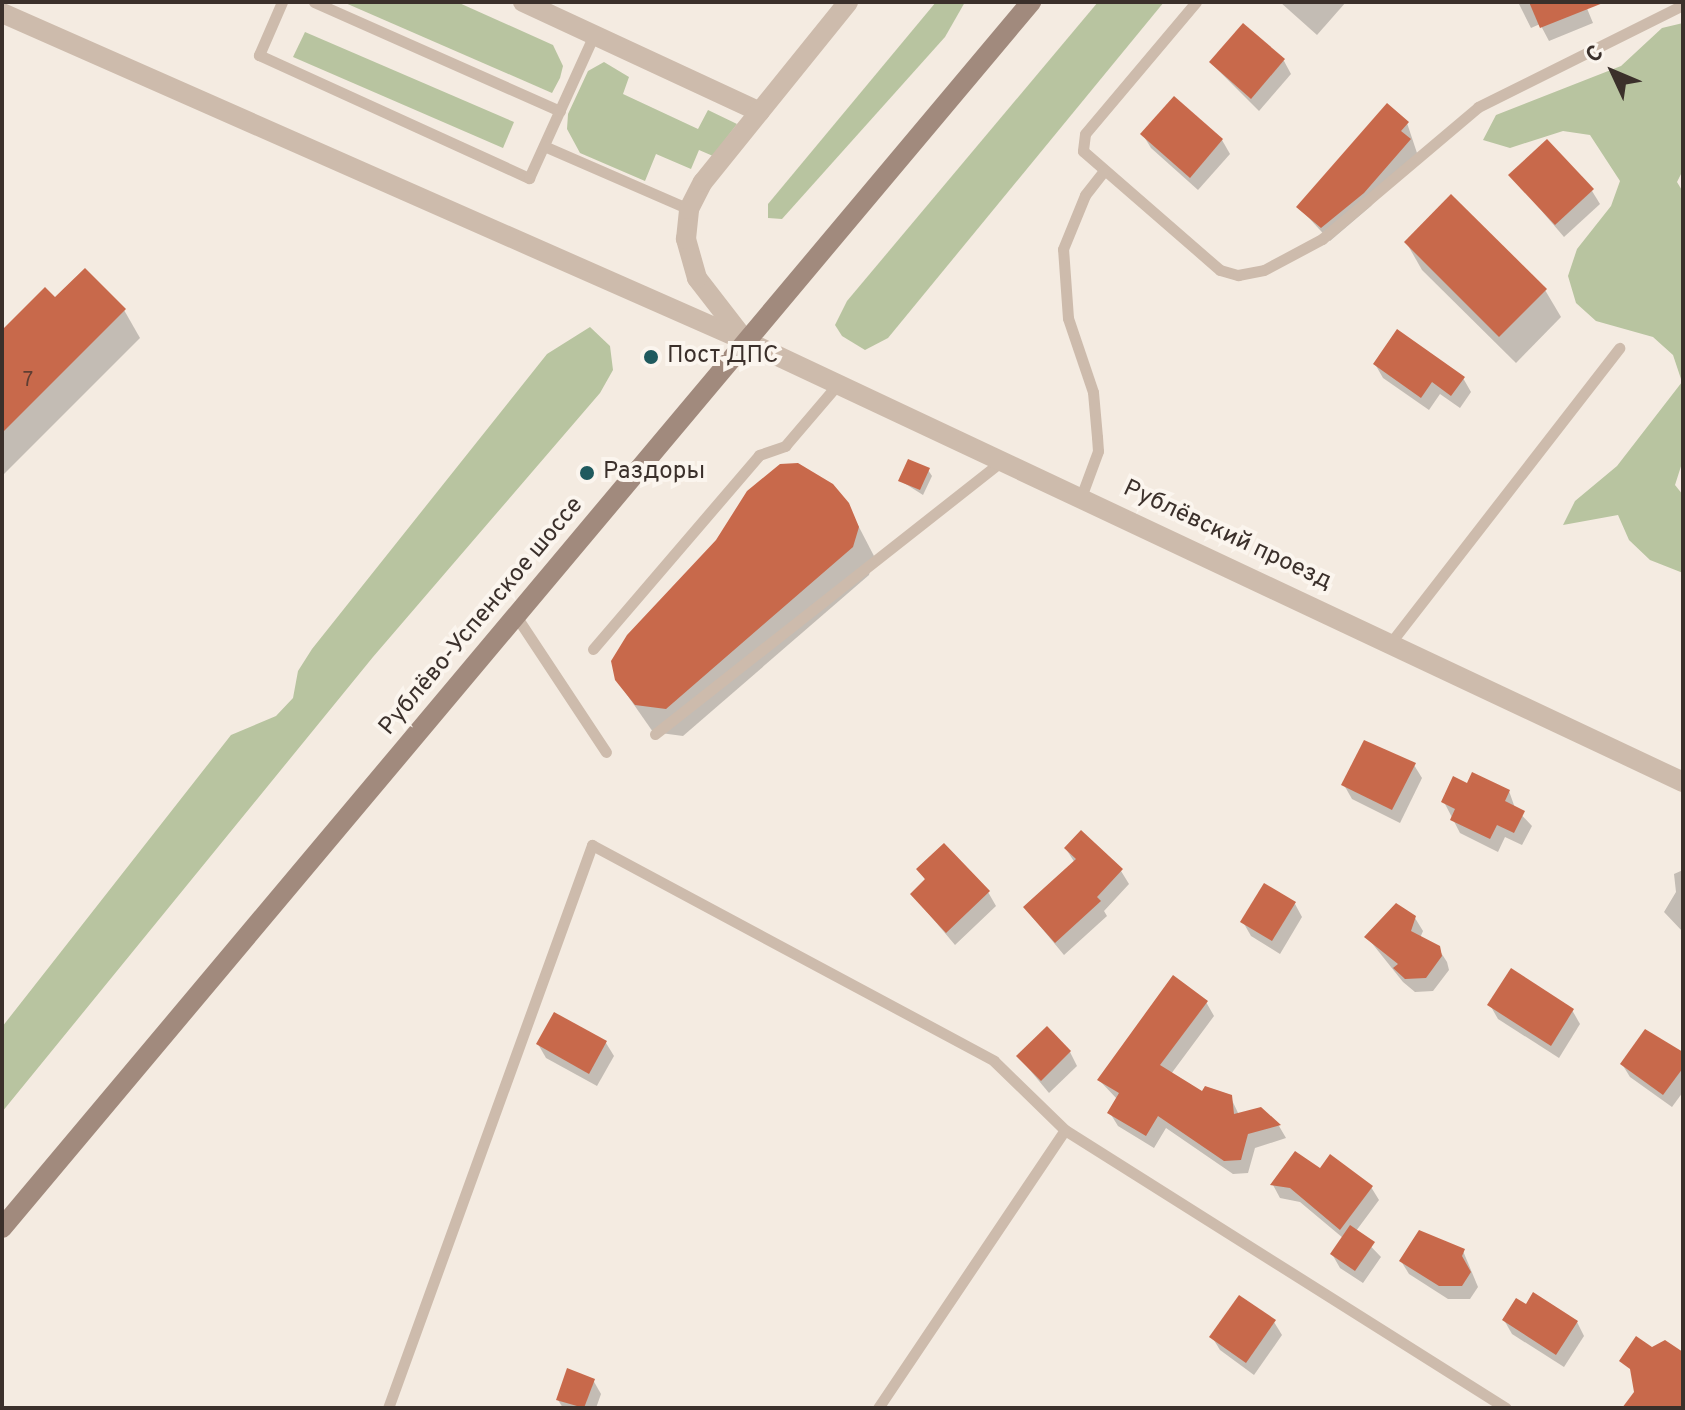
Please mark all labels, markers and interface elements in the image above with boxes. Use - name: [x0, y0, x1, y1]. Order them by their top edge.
- north arrow: [1573, 32, 1653, 112]
- text: С: [1581, 41, 1610, 69]
- place label: Пост ДПС: [667, 343, 779, 371]
- marker: Пост ДПС: [642, 348, 660, 366]
- house number: 7: [23, 369, 33, 393]
- place label: Раздоры: [603, 459, 705, 487]
- marker: Раздоры: [578, 464, 596, 482]
- street label: Рублёвский проезд: [1118, 475, 1336, 597]
- street label: Рублёво-Успенское шоссе: [374, 492, 590, 742]

